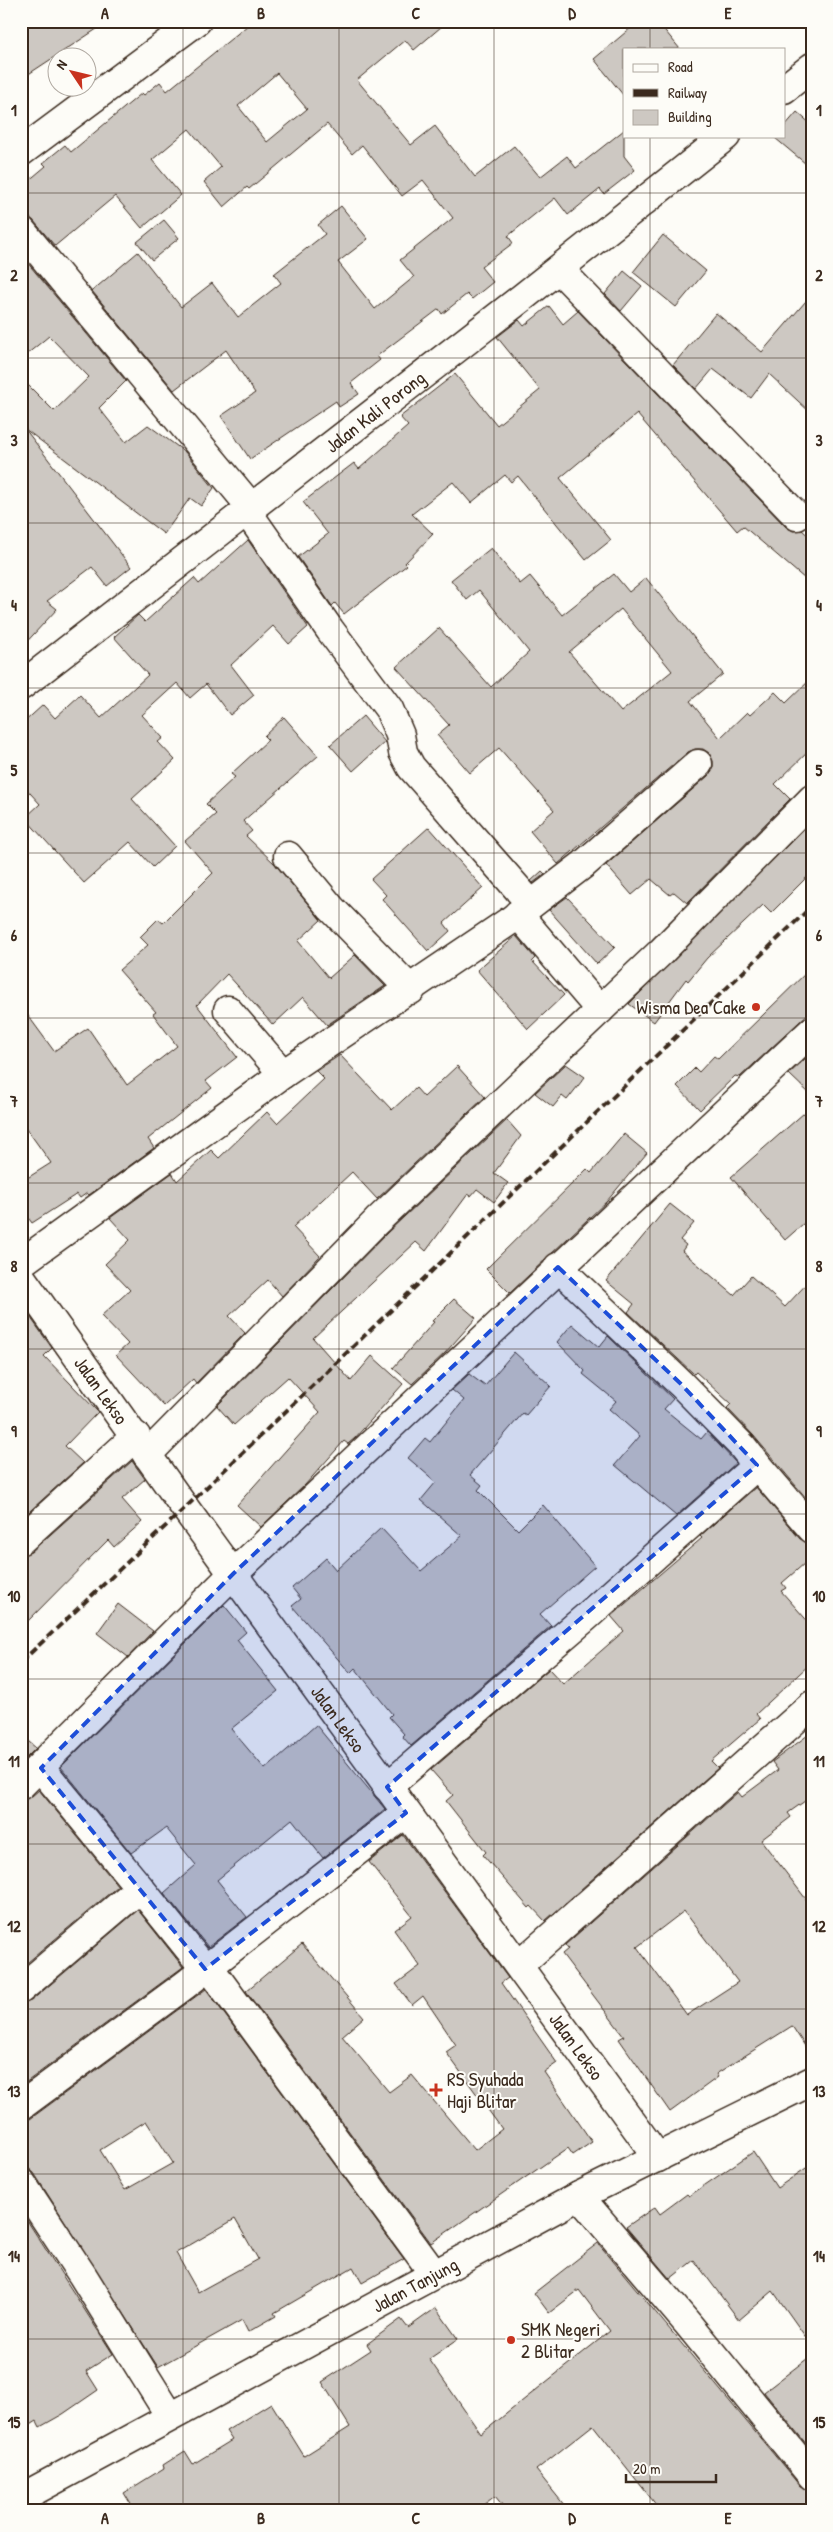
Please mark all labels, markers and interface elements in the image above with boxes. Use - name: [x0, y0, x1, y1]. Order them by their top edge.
- text: A: [101, 2, 109, 24]
- text: B: [257, 2, 265, 24]
- text: C: [412, 2, 421, 24]
- text: D: [568, 2, 576, 24]
- text: E: [724, 2, 732, 24]
- north arrow: [48, 48, 98, 98]
- legend: [623, 48, 786, 138]
- text: N: [51, 55, 71, 73]
- text: Road: [668, 56, 693, 77]
- text: Railway: [668, 82, 707, 103]
- text: 1: [11, 99, 17, 121]
- text: 1: [816, 99, 822, 121]
- text: Building: [668, 106, 712, 127]
- text: 2: [10, 264, 18, 286]
- text: 2: [815, 264, 823, 286]
- street label: Jalan Kali Porong: [320, 365, 430, 459]
- text: 3: [10, 429, 18, 451]
- text: 3: [815, 429, 823, 451]
- text: 4: [11, 594, 17, 616]
- text: 4: [816, 594, 822, 616]
- text: 5: [11, 759, 18, 781]
- text: 5: [816, 759, 823, 781]
- text: 6: [11, 924, 18, 946]
- text: 6: [816, 924, 823, 946]
- place label: Wisma Dea Cake: [636, 994, 746, 1020]
- marker: Wisma Dea Cake: [750, 1001, 762, 1013]
- text: 7: [9, 1090, 18, 1112]
- text: 7: [814, 1090, 823, 1112]
- text: 8: [11, 1255, 18, 1277]
- text: 8: [816, 1255, 823, 1277]
- street label: Jalan Lekso: [68, 1351, 135, 1430]
- text: 9: [11, 1420, 17, 1442]
- text: 9: [816, 1420, 822, 1442]
- text: 10: [8, 1585, 20, 1607]
- text: 10: [813, 1585, 825, 1607]
- street label: Jalan Lekso: [305, 1680, 372, 1758]
- text: 11: [8, 1750, 20, 1772]
- text: 11: [813, 1750, 825, 1772]
- text: 12: [7, 1915, 21, 1937]
- text: 12: [812, 1915, 826, 1937]
- street label: Jalan Lekso: [543, 2007, 610, 2086]
- place label: RS Syuhada Haji Blitar: [447, 2066, 524, 2114]
- text: 13: [8, 2080, 20, 2102]
- text: 13: [813, 2080, 825, 2102]
- marker: RS Syuhada Haji Blitar: [429, 2083, 443, 2097]
- text: 14: [8, 2245, 20, 2267]
- text: 14: [813, 2245, 825, 2267]
- street label: Jalan Tanjung: [367, 2251, 463, 2319]
- place label: SMK Negeri 2 Blitar: [521, 2316, 601, 2364]
- marker: SMK Negeri 2 Blitar: [505, 2334, 517, 2346]
- text: 15: [8, 2411, 21, 2433]
- text: 15: [813, 2411, 826, 2433]
- scale bar: [626, 2452, 716, 2484]
- text: 20 m: [633, 2458, 660, 2479]
- text: A: [101, 2507, 109, 2529]
- text: B: [257, 2507, 265, 2529]
- text: C: [412, 2507, 421, 2529]
- text: D: [568, 2507, 576, 2529]
- text: E: [724, 2507, 732, 2529]

